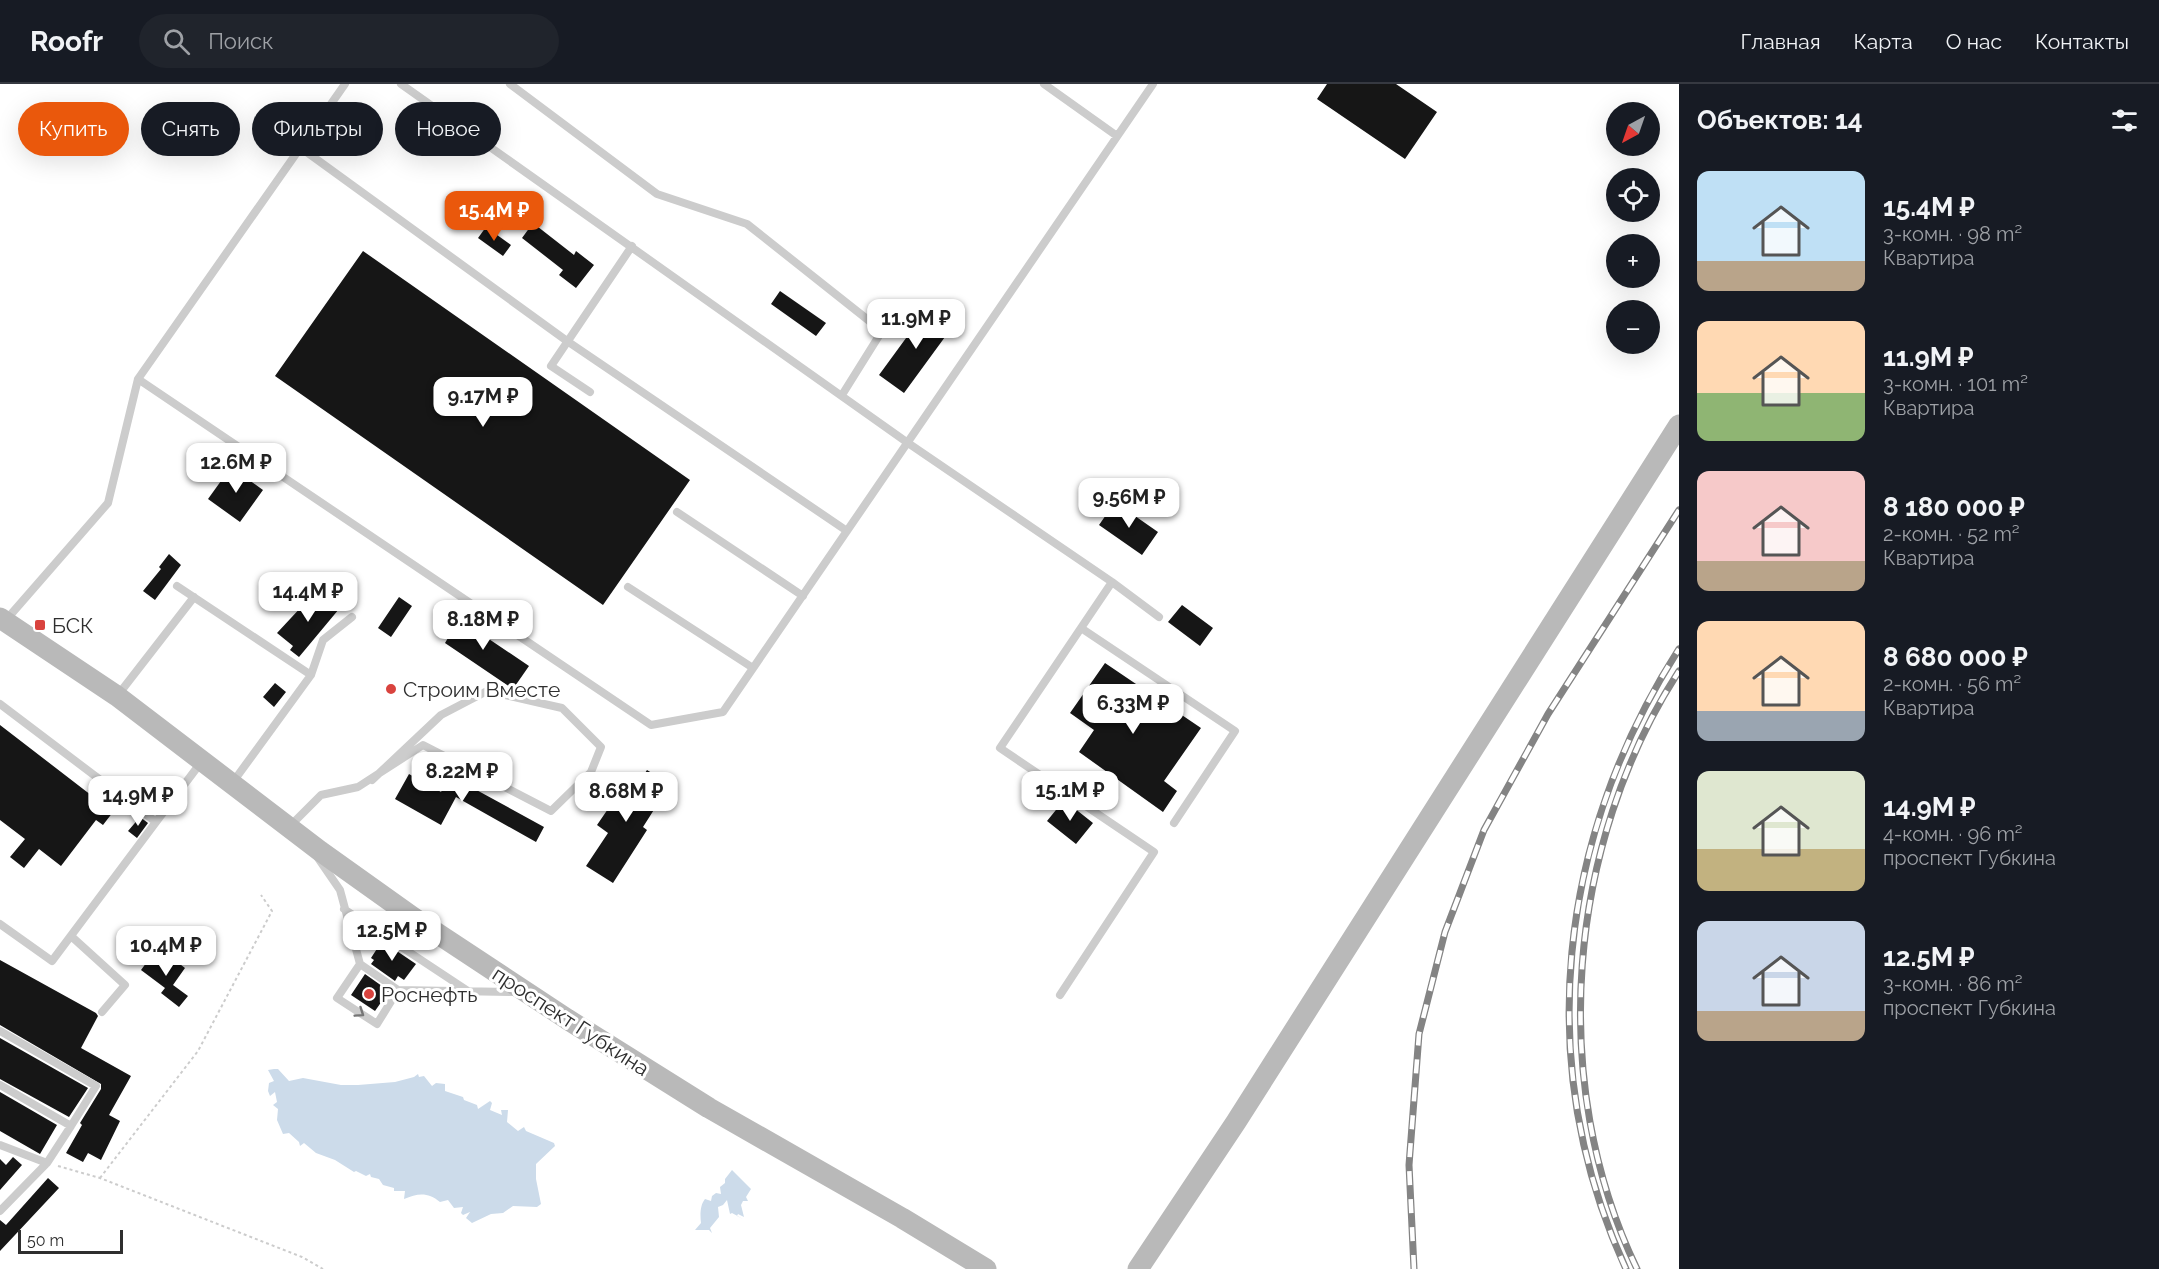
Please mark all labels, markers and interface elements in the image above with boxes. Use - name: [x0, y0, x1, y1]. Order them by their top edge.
- search box: [139, 14, 559, 68]
- text: Roofr: [30, 25, 103, 58]
- icon: search: [160, 25, 193, 58]
- text: Поиск: [208, 28, 274, 54]
- text: Главная: [1741, 29, 1821, 54]
- text: Карта: [1854, 29, 1913, 54]
- text: О нас: [1946, 29, 2002, 54]
- text: Контакты: [2035, 29, 2129, 54]
- chip: Купить: [18, 102, 129, 156]
- chip: Снять: [141, 102, 240, 156]
- chip: Фильтры: [252, 102, 383, 156]
- chip: Новое: [395, 102, 501, 156]
- north arrow: [1606, 102, 1660, 156]
- map controls: [1606, 102, 1660, 354]
- icon: filters: [2108, 104, 2141, 137]
- text: Объектов: 14: [1697, 105, 1863, 135]
- button: locate: [1606, 168, 1660, 222]
- pin: 15.4M ₽: [439, 191, 549, 242]
- text: 15.4M ₽: [1883, 192, 1975, 222]
- icon: home: [1745, 195, 1817, 267]
- text: 15.4M ₽: [459, 198, 529, 222]
- text: 3-комн. · 98 m²: [1883, 222, 2022, 246]
- button: +: [1606, 234, 1660, 288]
- text: Квартира: [1883, 246, 1974, 270]
- pin: 11.9M ₽: [861, 299, 971, 350]
- button: −: [1606, 300, 1660, 354]
- text: 11.9M ₽: [881, 306, 951, 330]
- text: 11.9M ₽: [1883, 342, 1974, 372]
- icon: home: [1745, 345, 1817, 417]
- text: 3-комн. · 101 m²: [1883, 372, 2028, 396]
- pin: 9.17M ₽: [428, 377, 538, 428]
- text: 9.17M ₽: [447, 384, 519, 408]
- text: Квартира: [1883, 396, 1974, 420]
- pin: 12.6M ₽: [181, 443, 291, 494]
- text: 12.6M ₽: [200, 450, 272, 474]
- pin: 9.56M ₽: [1074, 478, 1184, 529]
- text: 9.56M ₽: [1092, 485, 1166, 509]
- text: 8 180 000 ₽: [1883, 492, 2025, 522]
- icon: home: [1745, 495, 1817, 567]
- text: 2-комн. · 52 m²: [1883, 522, 2020, 546]
- text: Квартира: [1883, 546, 1974, 570]
- pin: 14.4M ₽: [253, 572, 363, 623]
- text: 14.4M ₽: [273, 579, 343, 603]
- pin: 8.18M ₽: [428, 600, 538, 651]
- text: 8.18M ₽: [447, 607, 519, 631]
- place label: БСК: [52, 613, 93, 638]
- marker: БСК: [33, 618, 47, 632]
- text: 8 680 000 ₽: [1883, 642, 2028, 672]
- icon: home: [1745, 645, 1817, 717]
- text: 2-комн. · 56 m²: [1883, 672, 2021, 696]
- place label: Строим Вместе: [403, 677, 560, 702]
- marker: Строим Вместе: [384, 682, 398, 696]
- pin: 6.33M ₽: [1078, 684, 1188, 735]
- text: 6.33M ₽: [1097, 691, 1169, 715]
- text: Квартира: [1883, 696, 1974, 720]
- pin: 8.22M ₽: [407, 752, 517, 803]
- text: 8.22M ₽: [426, 759, 498, 783]
- pin: 15.1M ₽: [1015, 771, 1125, 822]
- pin: 8.68M ₽: [571, 772, 681, 823]
- pin: 14.9M ₽: [83, 776, 193, 827]
- text: 15.1M ₽: [1035, 778, 1105, 802]
- text: 8.68M ₽: [589, 779, 663, 803]
- text: 14.9M ₽: [102, 783, 174, 807]
- text: 14.9M ₽: [1883, 792, 1976, 822]
- icon: home: [1745, 795, 1817, 867]
- text: 4-комн. · 96 m²: [1883, 822, 2023, 846]
- text: проспект Губкина: [1883, 846, 2056, 870]
- pin: 12.5M ₽: [337, 911, 447, 962]
- text: 12.5M ₽: [357, 918, 427, 942]
- pin: 10.4M ₽: [111, 926, 221, 977]
- text: 10.4M ₽: [130, 933, 202, 957]
- text: 12.5M ₽: [1883, 942, 1975, 972]
- icon: home: [1745, 945, 1817, 1017]
- street label: проспект Губкина: [488, 961, 654, 1081]
- text: 3-комн. · 86 m²: [1883, 972, 2022, 996]
- place label: Роснефть: [381, 982, 478, 1007]
- marker: Роснефть: [362, 987, 376, 1001]
- text: проспект Губкина: [1883, 996, 2056, 1020]
- one-way arrow: [353, 1006, 364, 1017]
- scale bar: [18, 1227, 123, 1254]
- text: 50 m: [27, 1231, 64, 1250]

